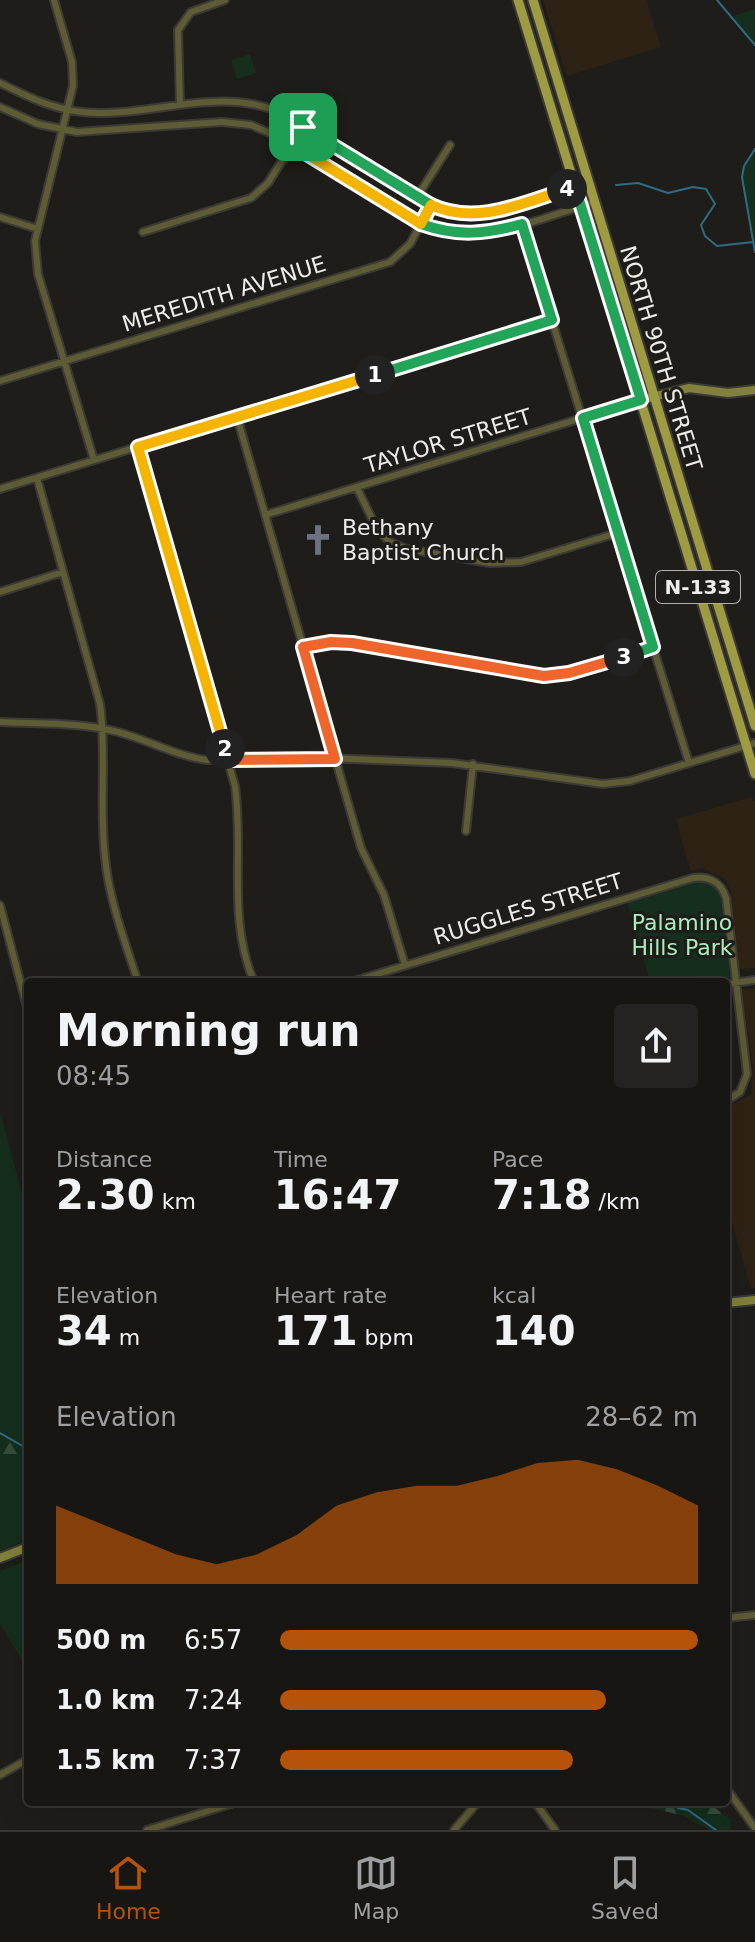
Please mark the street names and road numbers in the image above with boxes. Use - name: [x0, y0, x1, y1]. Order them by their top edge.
- street label: NORTH 90TH STREET: [615, 243, 707, 474]
- street label: MEREDITH AVENUE: [119, 251, 329, 337]
- street label: TAYLOR STREET: [360, 404, 535, 479]
- road number: N-133: [656, 571, 740, 603]
- street label: RUGGLES STREET: [430, 868, 626, 950]

